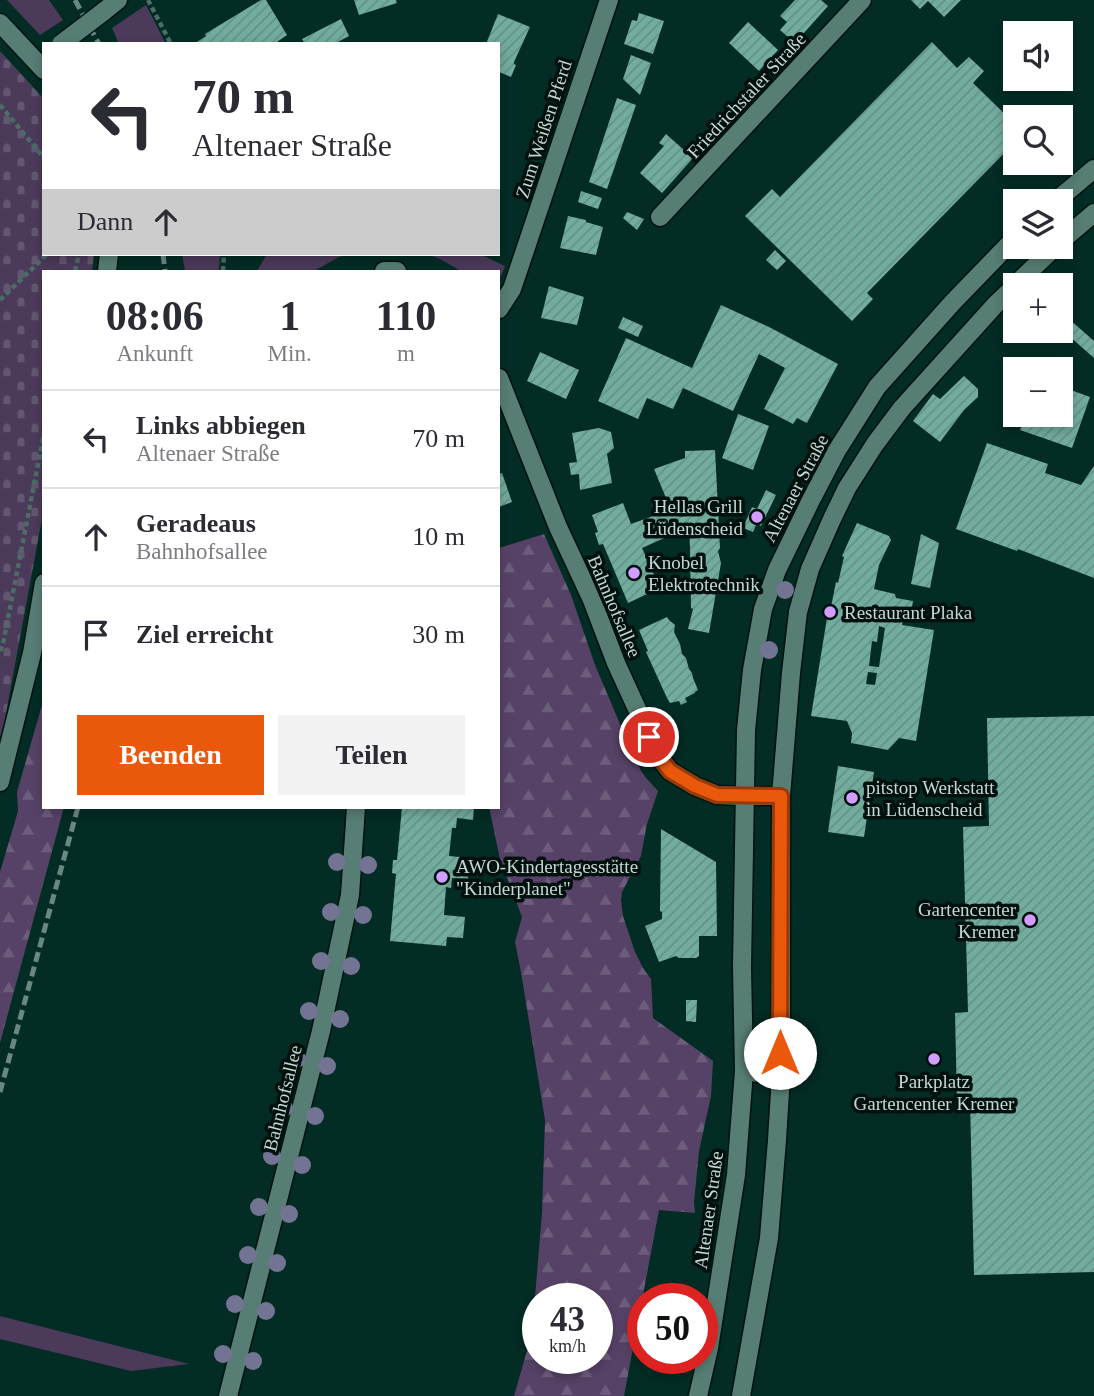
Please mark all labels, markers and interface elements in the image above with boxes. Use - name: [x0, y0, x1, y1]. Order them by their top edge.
- map controls: [1003, 21, 1073, 427]
- button: sound: [1003, 21, 1073, 91]
- street label: Friedrichstaler Straße: [683, 28, 810, 163]
- street label: Zum Weißen Pferd: [511, 57, 576, 201]
- text: 70 m: [192, 69, 294, 124]
- icon: left: [77, 70, 168, 161]
- button: search: [1003, 105, 1073, 175]
- text: Altenaer Straße: [192, 127, 392, 163]
- button: layers: [1003, 189, 1073, 259]
- icon: ahead: [147, 203, 185, 241]
- text: Dann: [77, 207, 133, 236]
- button: +: [1003, 273, 1073, 343]
- text: 08:06: [106, 293, 204, 339]
- text: 1: [279, 293, 300, 339]
- text: 110: [375, 293, 436, 339]
- text: Ankunft: [116, 341, 193, 366]
- text: Min.: [268, 341, 312, 366]
- text: m: [397, 341, 415, 366]
- button: −: [1003, 357, 1073, 427]
- text: Links abbiegen: [136, 411, 306, 440]
- icon: left: [77, 420, 115, 458]
- text: 70 m: [412, 424, 465, 453]
- street label: Altenaer Straße: [758, 431, 833, 546]
- text: Altenaer Straße: [136, 441, 280, 466]
- place label: Hellas Grill Lüdenscheid: [646, 496, 744, 539]
- text: Geradeaus: [136, 509, 256, 538]
- marker: Hellas Grill Lüdenscheid: [749, 509, 765, 525]
- icon: ahead: [77, 518, 115, 556]
- text: 10 m: [412, 522, 465, 551]
- text: Bahnhofsallee: [136, 539, 268, 564]
- street label: Bahnhofsallee: [584, 552, 645, 660]
- place label: Knobel Elektrotechnik: [648, 552, 760, 595]
- marker: Knobel Elektrotechnik: [626, 565, 642, 581]
- place label: Restaurant Plaka: [844, 602, 973, 623]
- marker: Restaurant Plaka: [822, 604, 838, 620]
- icon: arrive: [77, 616, 115, 654]
- text: Ziel erreicht: [136, 620, 273, 649]
- text: 30 m: [412, 620, 465, 649]
- pin: [619, 707, 679, 767]
- button: Beenden: [77, 715, 264, 795]
- button: Teilen: [278, 715, 465, 795]
- icon: arrive: [630, 718, 668, 756]
- place label: pitstop Werkstatt in Lüdenscheid: [866, 777, 995, 820]
- marker: pitstop Werkstatt in Lüdenscheid: [844, 790, 860, 806]
- place label: AWO-Kindertagesstätte "Kinderplanet": [456, 856, 638, 899]
- marker: AWO-Kindertagesstätte "Kinderplanet": [434, 869, 450, 885]
- place label: Gartencenter Kremer: [918, 899, 1017, 942]
- marker: Gartencenter Kremer: [1022, 912, 1038, 928]
- position arrow: [743, 1016, 817, 1090]
- street label: Bahnhofsallee: [259, 1043, 306, 1153]
- marker: Parkplatz Gartencenter Kremer: [926, 1051, 942, 1067]
- place label: Parkplatz Gartencenter Kremer: [854, 1071, 1015, 1114]
- street label: Altenaer Straße: [690, 1150, 727, 1270]
- speed limit sign: 50: [627, 1283, 718, 1374]
- text: 43: [550, 1300, 585, 1339]
- text: km/h: [549, 1336, 586, 1356]

